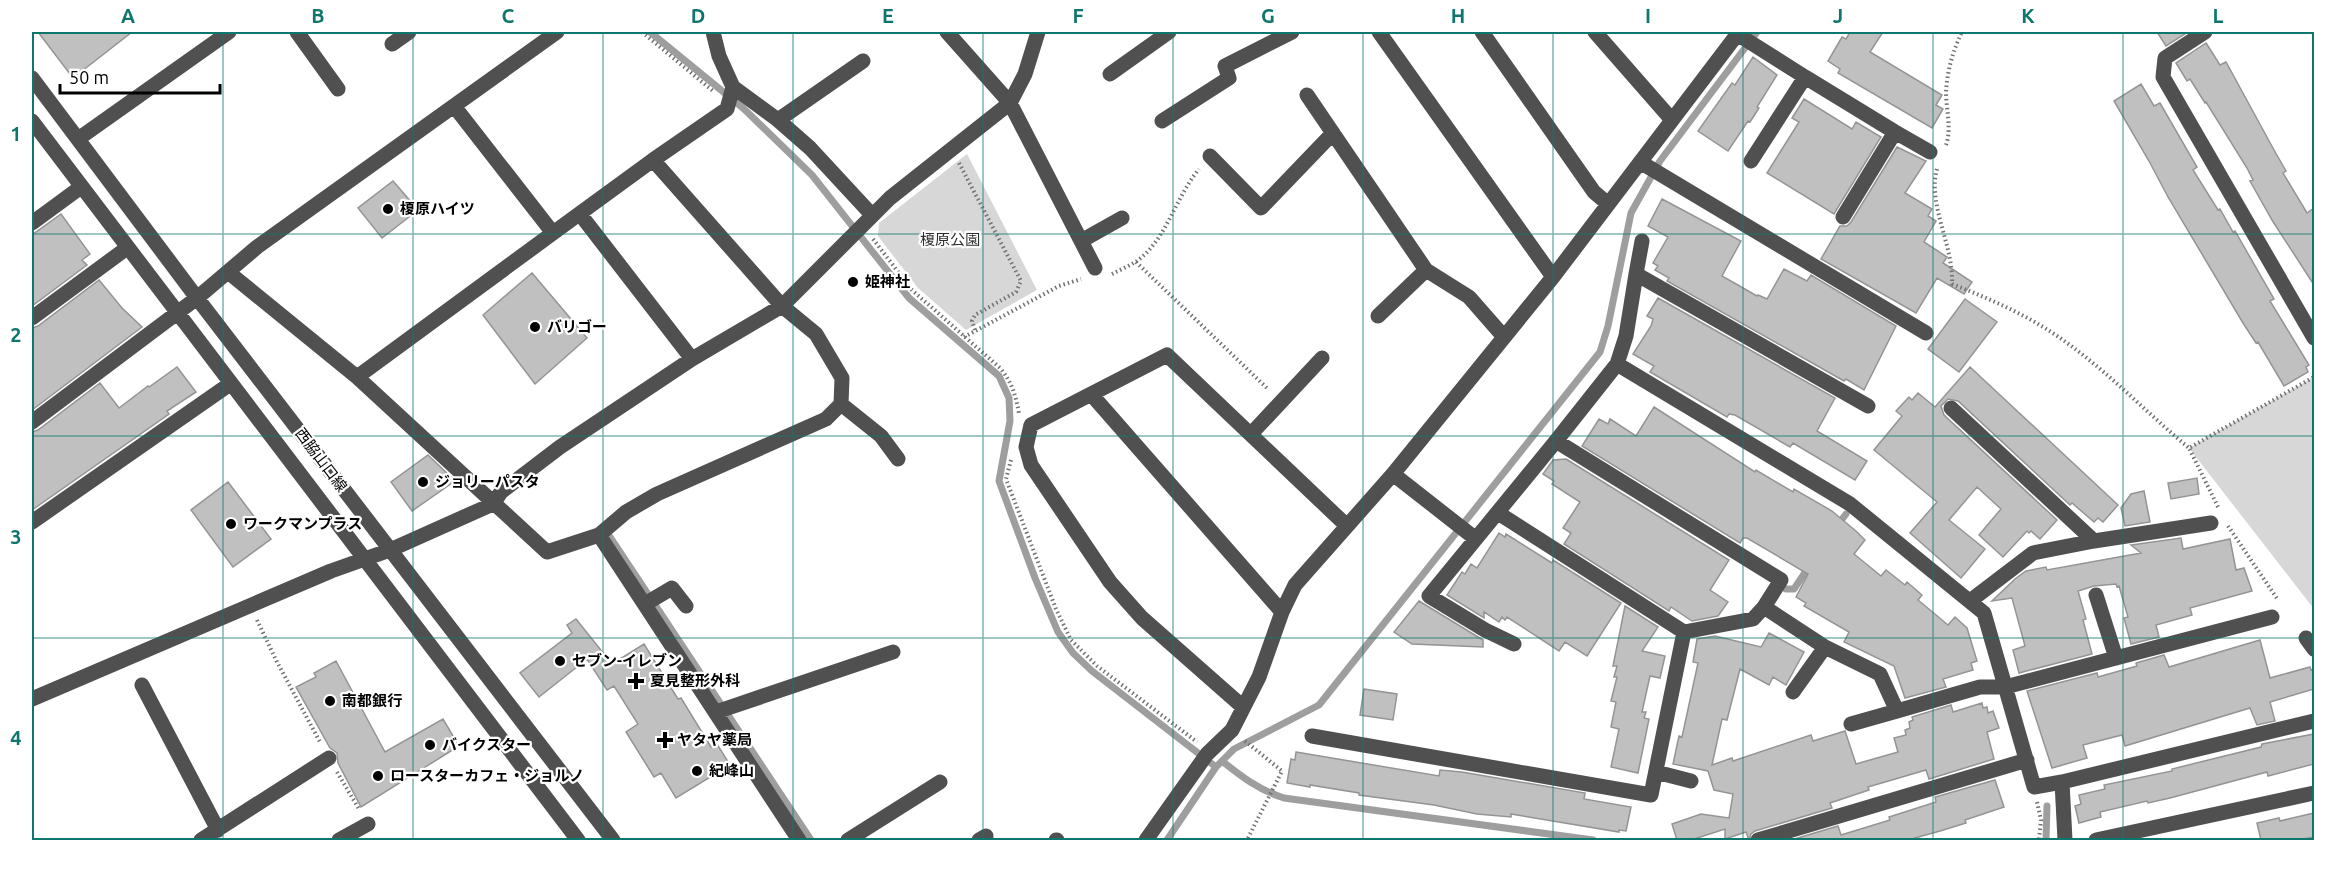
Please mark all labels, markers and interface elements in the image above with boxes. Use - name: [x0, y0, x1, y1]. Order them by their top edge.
- text: A: [121, 4, 135, 27]
- text: B: [311, 4, 325, 27]
- text: C: [502, 4, 515, 27]
- text: D: [691, 4, 705, 27]
- text: E: [882, 4, 894, 27]
- text: F: [1072, 4, 1084, 27]
- text: G: [1261, 4, 1275, 27]
- text: H: [1451, 4, 1465, 27]
- text: I: [1645, 4, 1651, 27]
- text: J: [1833, 4, 1843, 27]
- text: K: [2021, 4, 2035, 27]
- text: L: [2213, 4, 2224, 27]
- scale bar: [60, 57, 220, 95]
- text: 50 m: [69, 67, 109, 87]
- text: 1: [10, 122, 22, 145]
- place label: 榎原ハイツ: [400, 200, 475, 217]
- marker: 榎原ハイツ: [381, 202, 395, 216]
- park label: 榎原公園: [920, 231, 980, 248]
- place label: 姫神社: [865, 273, 910, 290]
- marker: 姫神社: [846, 275, 860, 289]
- place label: バリゴー: [547, 318, 607, 335]
- marker: バリゴー: [528, 320, 542, 334]
- text: 2: [10, 323, 22, 346]
- street label: 西脇山口線: [292, 425, 351, 495]
- place label: ジョリーパスタ: [435, 473, 540, 490]
- marker: ジョリーパスタ: [416, 475, 430, 489]
- place label: ワークマンプラス: [243, 515, 362, 532]
- marker: ワークマンプラス: [224, 517, 238, 531]
- text: 3: [10, 525, 22, 548]
- place label: セブン-イレブン: [572, 652, 682, 669]
- marker: セブン-イレブン: [553, 654, 567, 668]
- marker: 夏見整形外科: [627, 672, 645, 690]
- place label: 夏見整形外科: [650, 672, 740, 689]
- place label: 南都銀行: [342, 692, 402, 709]
- marker: 南都銀行: [323, 694, 337, 708]
- text: 4: [10, 726, 22, 749]
- place label: ヤタヤ薬局: [677, 731, 752, 748]
- marker: ヤタヤ薬局: [658, 733, 672, 747]
- place label: バイクスター: [442, 736, 531, 753]
- marker: バイクスター: [423, 738, 437, 752]
- place label: 紀峰山: [709, 762, 754, 779]
- marker: 紀峰山: [690, 764, 704, 778]
- place label: ロースターカフェ・ジョルノ: [390, 767, 584, 784]
- marker: ロースターカフェ・ジョルノ: [371, 769, 385, 783]

